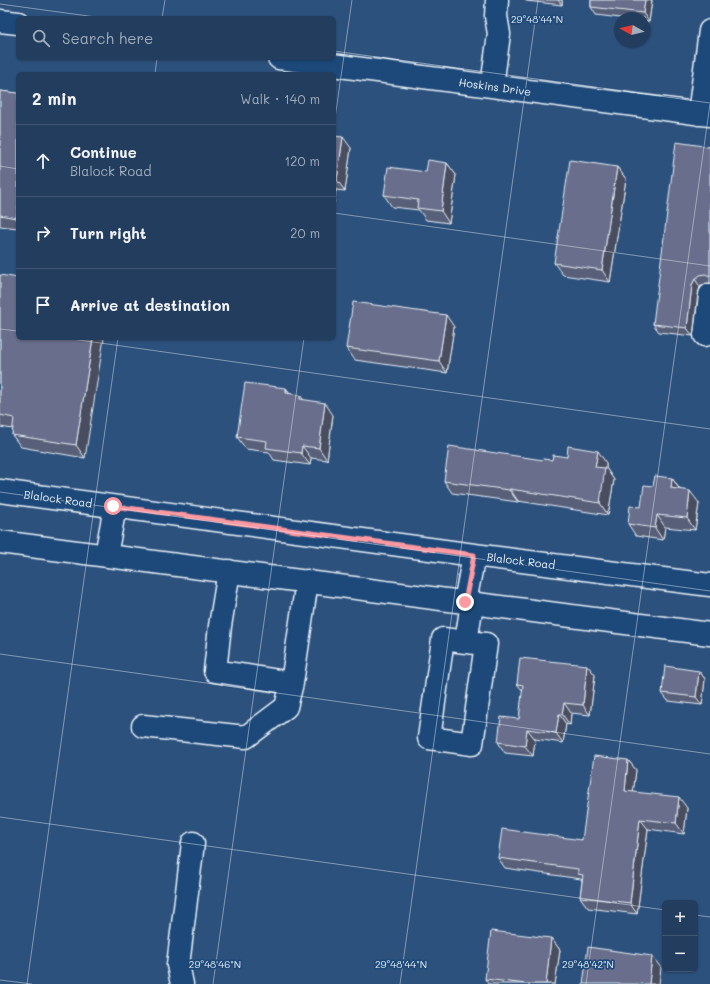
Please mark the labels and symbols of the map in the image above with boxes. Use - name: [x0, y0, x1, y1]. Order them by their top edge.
- text: 29°48'44"N: [511, 12, 563, 26]
- north arrow: [614, 12, 650, 48]
- street label: Hoskins Drive: [458, 74, 532, 99]
- street label: Blalock Road: [23, 486, 93, 511]
- route start: [104, 497, 122, 515]
- street label: Blalock Road: [486, 549, 556, 572]
- route end: [456, 593, 474, 611]
- text: 29°48'46"N: [189, 957, 241, 971]
- text: 29°48'44"N: [375, 957, 427, 971]
- text: 29°48'42"N: [562, 957, 614, 971]

